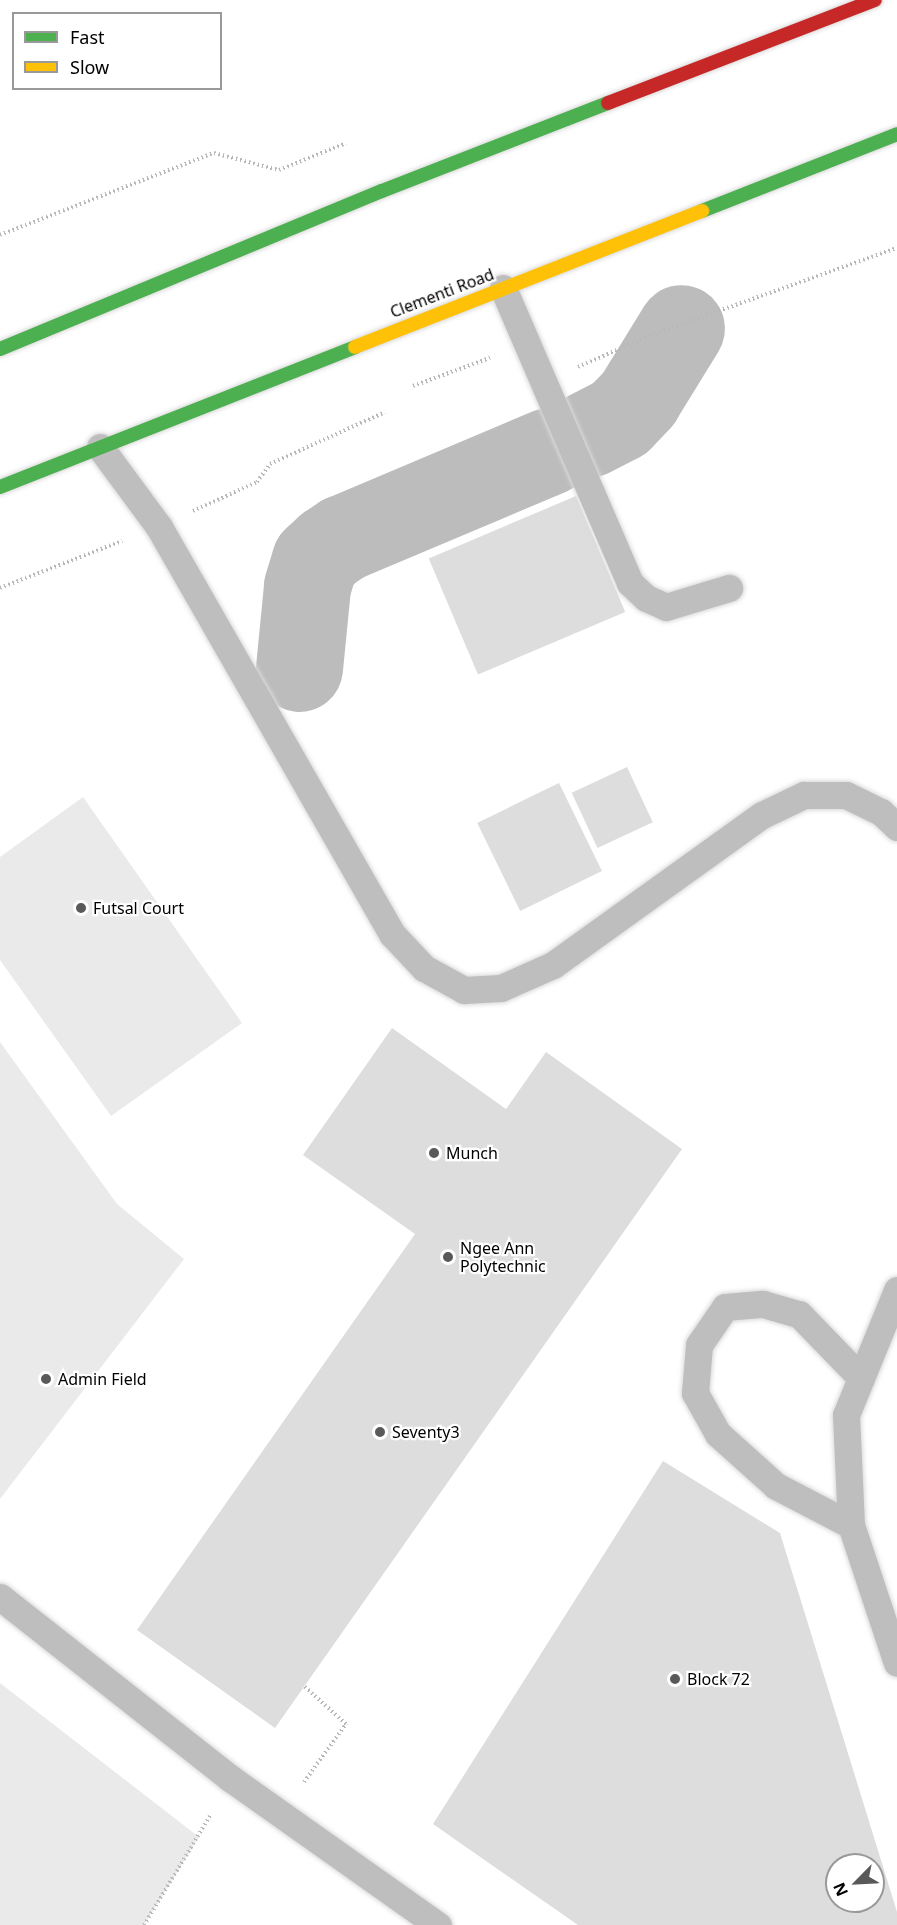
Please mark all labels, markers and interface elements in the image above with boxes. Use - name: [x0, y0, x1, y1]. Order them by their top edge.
- legend: [12, 12, 222, 90]
- text: Fast: [70, 25, 105, 49]
- text: Slow: [70, 55, 109, 79]
- street label: Clementi Road: [387, 264, 497, 322]
- place label: Futsal Court: [93, 898, 184, 918]
- marker: Futsal Court: [74, 901, 88, 915]
- place label: Munch: [446, 1143, 498, 1163]
- marker: Munch: [427, 1146, 441, 1160]
- place label: Ngee Ann Polytechnic: [460, 1238, 546, 1276]
- marker: Ngee Ann Polytechnic: [441, 1250, 455, 1264]
- place label: Admin Field: [58, 1369, 147, 1389]
- marker: Admin Field: [39, 1372, 53, 1386]
- place label: Seventy3: [392, 1422, 460, 1442]
- marker: Seventy3: [373, 1425, 387, 1439]
- place label: Block 72: [687, 1669, 750, 1689]
- marker: Block 72: [668, 1672, 682, 1686]
- north arrow: [825, 1853, 885, 1913]
- text: N: [828, 1879, 853, 1900]

